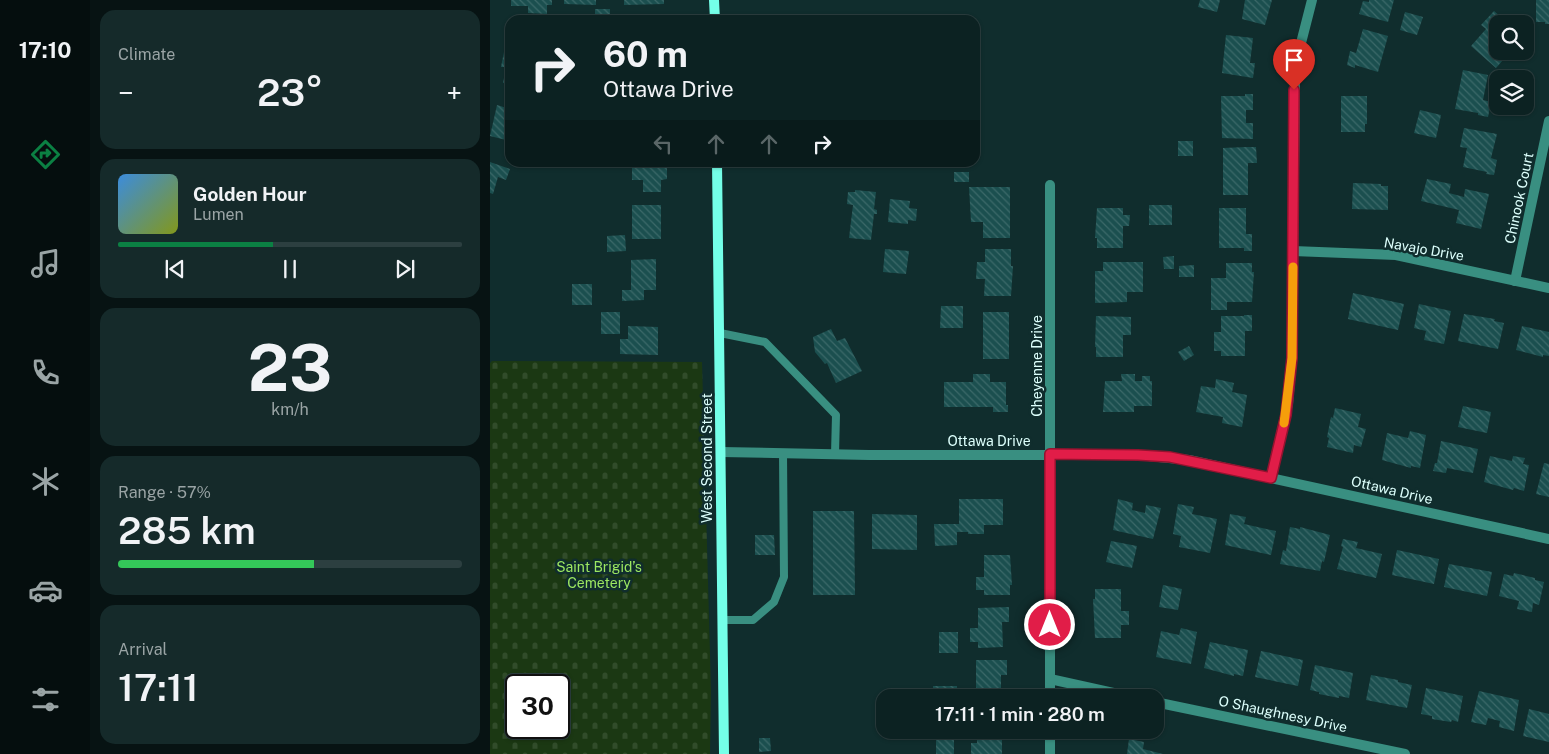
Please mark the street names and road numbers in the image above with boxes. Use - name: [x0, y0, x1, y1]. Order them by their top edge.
- street label: Chinook Court: [1502, 151, 1536, 245]
- street label: Navajo Drive: [1383, 234, 1465, 264]
- street label: Cheyenne Drive: [1029, 315, 1045, 417]
- street label: West Second Street: [699, 393, 715, 523]
- street label: Ottawa Drive: [947, 433, 1031, 449]
- street label: Ottawa Drive: [1350, 473, 1434, 507]
- street label: O Shaughnesy Drive: [1217, 693, 1349, 735]

